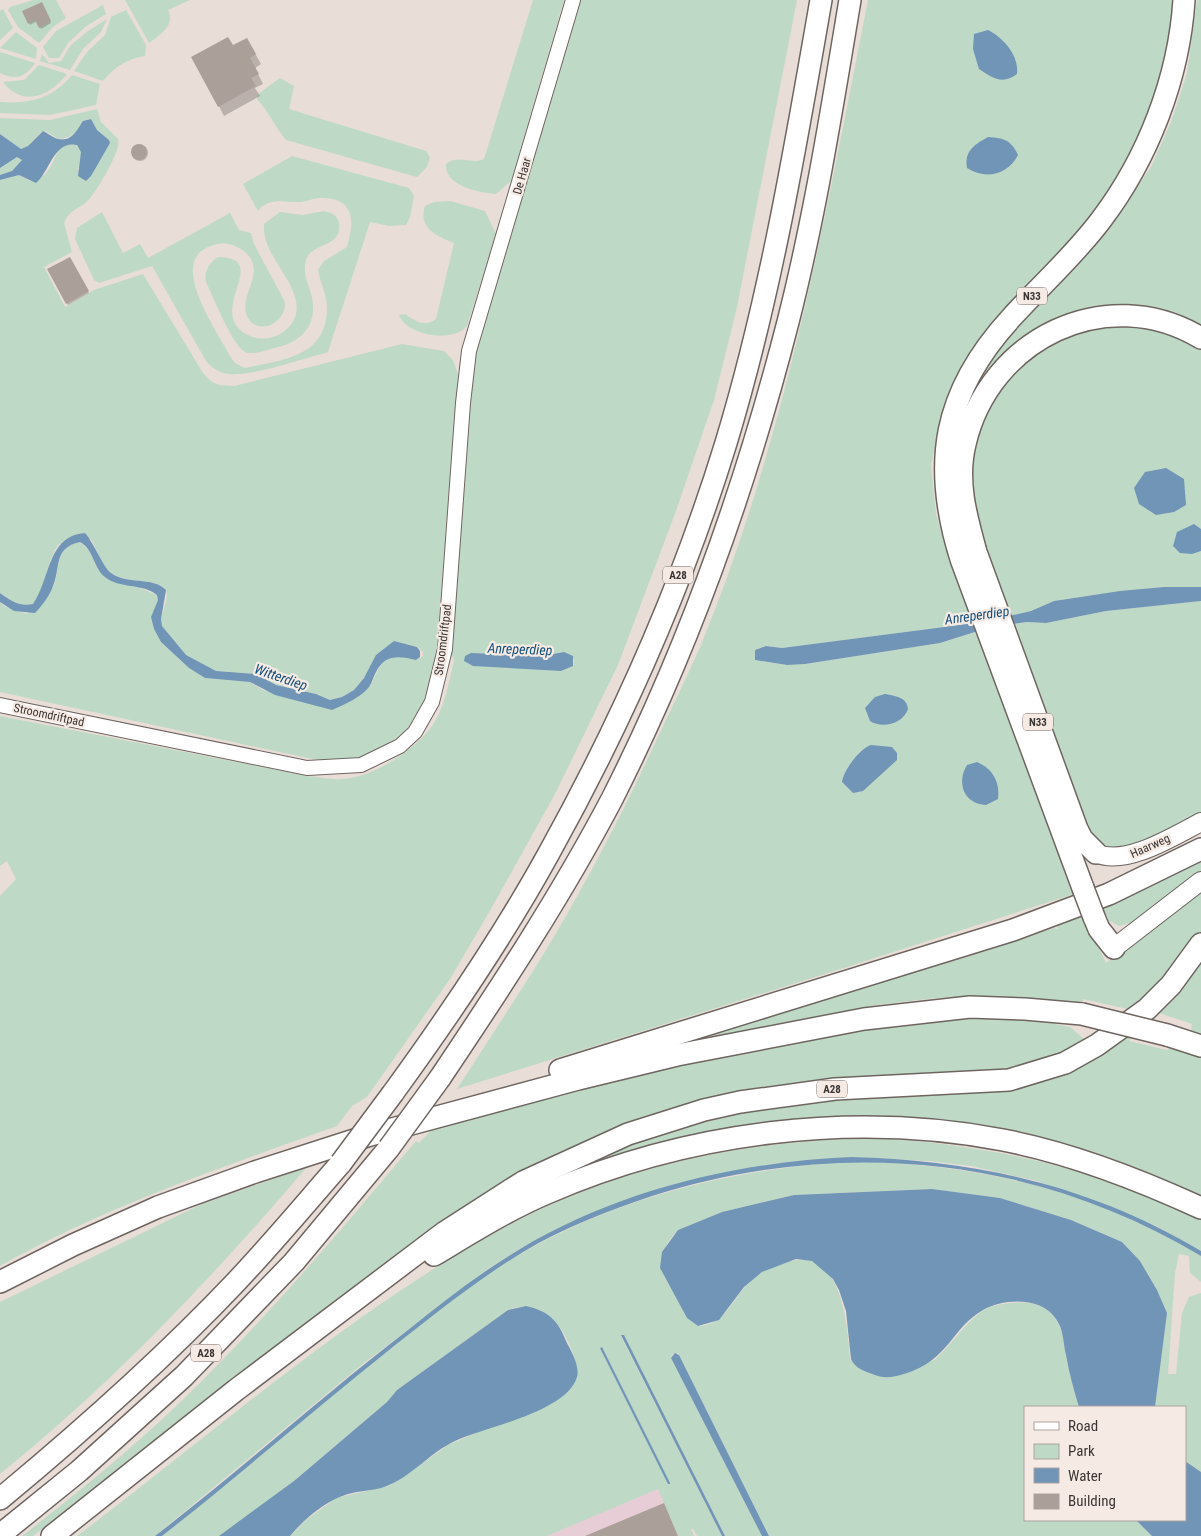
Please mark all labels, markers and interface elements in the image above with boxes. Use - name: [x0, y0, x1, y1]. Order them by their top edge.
- street label: De Haar: [510, 156, 534, 196]
- road number: N33: [1017, 288, 1047, 304]
- road number: A28: [663, 566, 693, 584]
- water label: Anreperdiep: [943, 603, 1010, 628]
- street label: Stroomdriftpad: [432, 604, 454, 676]
- water label: Anreperdiep: [486, 640, 553, 658]
- water label: Witterdiep: [252, 661, 310, 694]
- street label: Stroomdriftpad: [12, 701, 86, 729]
- road number: N33: [1023, 714, 1053, 730]
- street label: Haarweg: [1128, 831, 1172, 861]
- road number: A28: [817, 1080, 847, 1098]
- road number: A28: [191, 1345, 221, 1362]
- legend: [1024, 1406, 1186, 1521]
- text: Road: [1068, 1417, 1098, 1435]
- text: Park: [1068, 1442, 1095, 1460]
- text: Water: [1068, 1467, 1103, 1485]
- text: Building: [1068, 1492, 1116, 1510]

